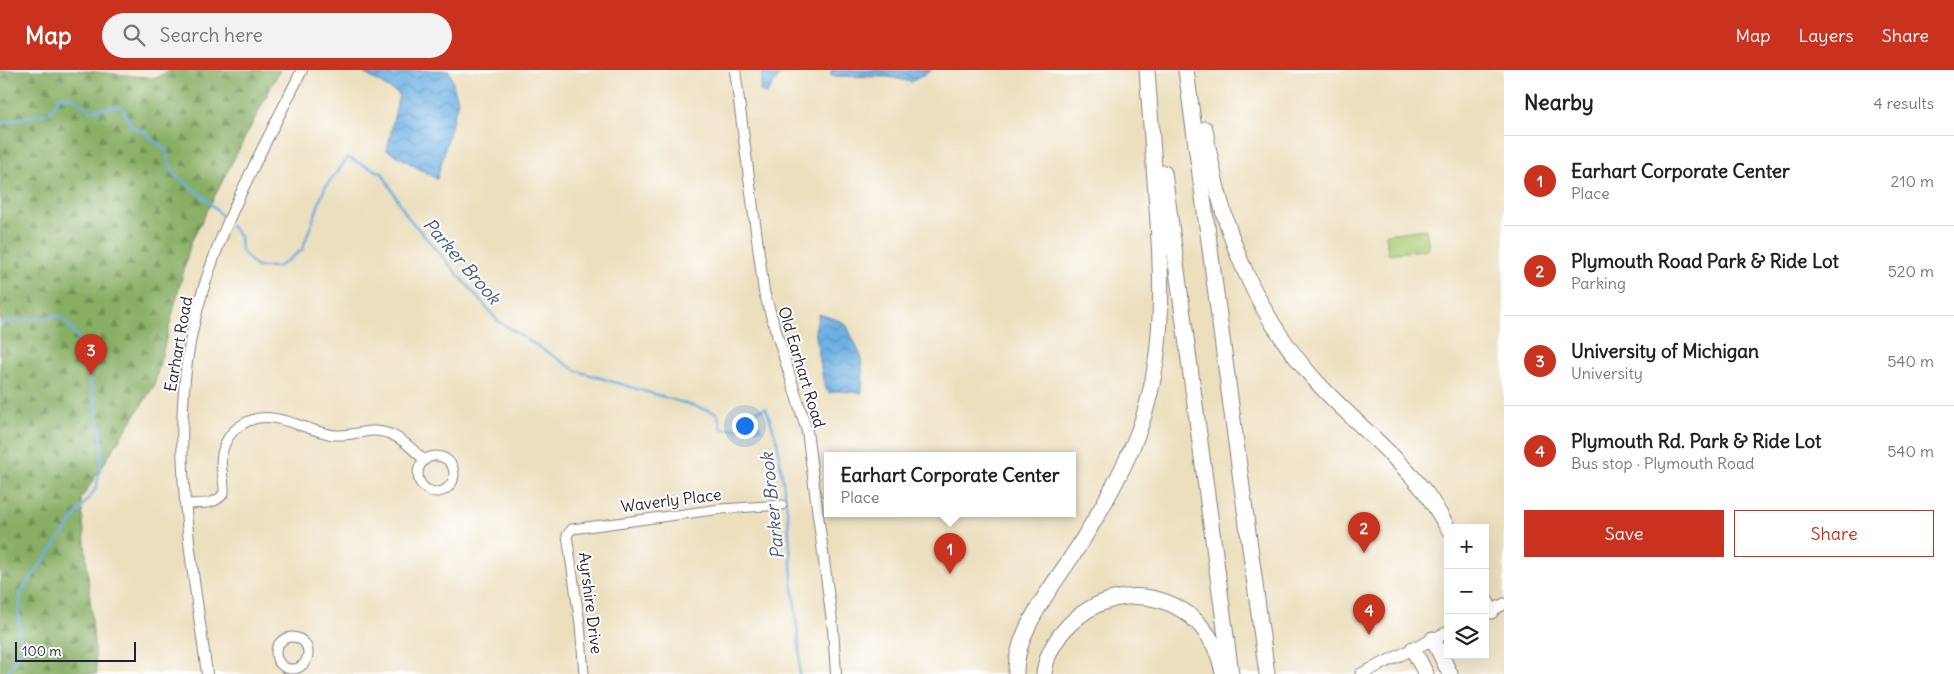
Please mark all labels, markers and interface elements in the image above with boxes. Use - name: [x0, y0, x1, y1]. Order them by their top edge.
- search box: [102, 13, 452, 58]
- text: Map: [25, 20, 72, 50]
- icon: search: [120, 21, 148, 49]
- text: Search here: [160, 23, 263, 47]
- text: Map: [1735, 24, 1770, 47]
- text: Layers: [1798, 24, 1854, 47]
- text: Share: [1882, 24, 1929, 47]
- text: Nearby: [1524, 89, 1594, 116]
- text: 4 results: [1873, 93, 1934, 113]
- text: Earhart Corporate Center: [1571, 159, 1790, 183]
- text: 1: [1537, 171, 1543, 191]
- text: 210 m: [1891, 171, 1934, 191]
- text: Place: [1571, 183, 1610, 203]
- water label: Parker Brook: [418, 213, 507, 310]
- text: Plymouth Road Park & Ride Lot: [1571, 249, 1839, 273]
- text: 2: [1536, 261, 1544, 281]
- text: 520 m: [1888, 261, 1934, 281]
- text: Parking: [1571, 273, 1626, 293]
- street label: Earhart Road: [160, 295, 196, 393]
- street label: Old Earhart Road: [774, 304, 830, 430]
- pin: 3: [75, 334, 107, 375]
- text: University of Michigan: [1571, 339, 1759, 363]
- text: 3: [1535, 351, 1545, 371]
- text: 540 m: [1887, 351, 1934, 371]
- text: University: [1571, 363, 1643, 383]
- your location: [732, 413, 758, 439]
- text: Plymouth Rd. Park & Ride Lot: [1571, 429, 1821, 453]
- text: 4: [1535, 441, 1545, 461]
- text: 540 m: [1887, 441, 1934, 461]
- water label: Parker Brook: [755, 450, 789, 560]
- popup: [824, 452, 1076, 517]
- text: Bus stop · Plymouth Road: [1571, 453, 1754, 473]
- text: Earhart Corporate Center: [841, 463, 1059, 487]
- street label: Waverly Place: [620, 484, 722, 516]
- text: Place: [841, 487, 879, 507]
- button: Save: [1524, 510, 1724, 557]
- button: Share: [1734, 510, 1934, 557]
- pin: 2: [1348, 512, 1380, 553]
- map controls: [1444, 524, 1489, 659]
- button: +: [1444, 524, 1489, 569]
- pin: 1: [934, 533, 966, 574]
- street label: Ayrshire Drive: [575, 551, 607, 655]
- button: −: [1444, 569, 1489, 614]
- pin: 4: [1353, 594, 1385, 635]
- button: layers: [1444, 614, 1489, 659]
- scale bar: [15, 639, 136, 662]
- text: 100 m: [22, 642, 62, 660]

